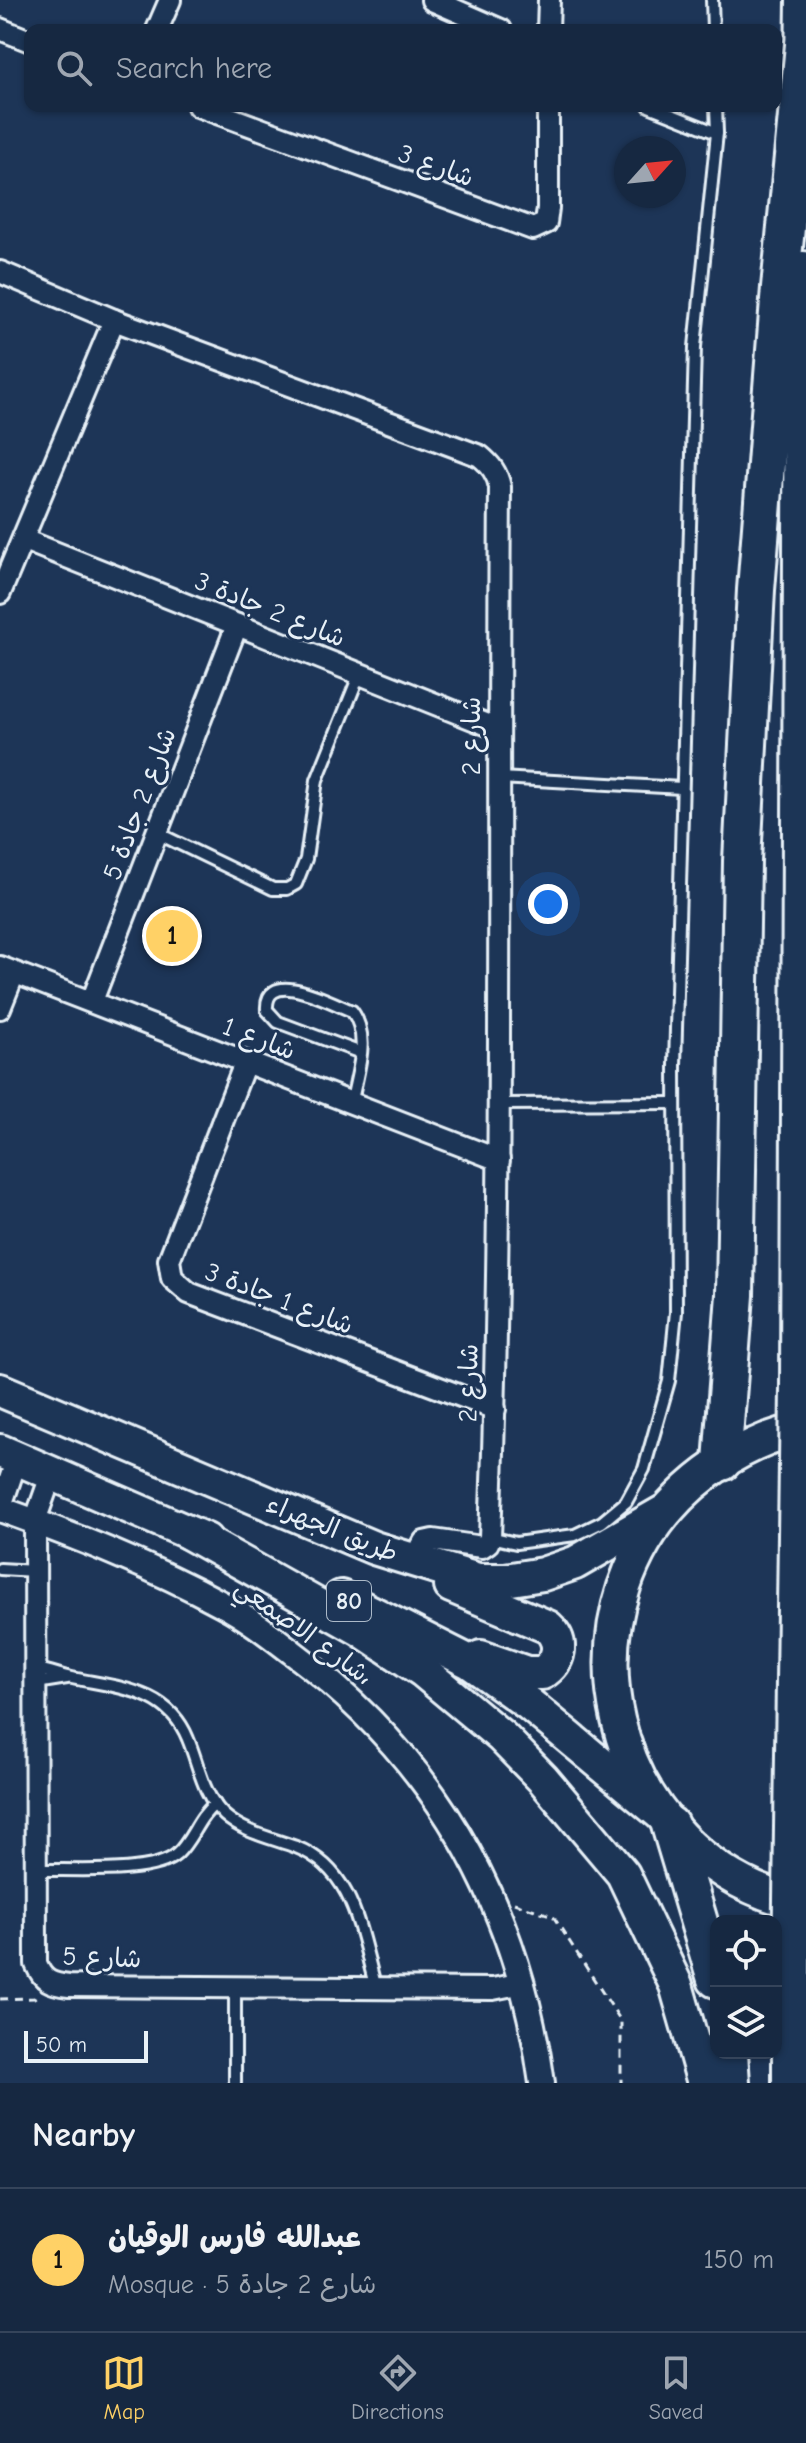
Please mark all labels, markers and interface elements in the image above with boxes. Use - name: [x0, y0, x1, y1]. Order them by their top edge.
- search box: [24, 24, 782, 112]
- icon: search: [52, 46, 96, 90]
- text: Search here: [116, 51, 272, 86]
- north arrow: [614, 136, 686, 208]
- street label: شارع 3: [393, 139, 478, 195]
- street label: شارع 2 جادة 3: [190, 566, 350, 656]
- street label: شارع 2: [457, 697, 489, 775]
- street label: شارع 2 جادة 5: [97, 724, 185, 885]
- your location: [528, 884, 568, 924]
- pin: 1: [146, 906, 198, 966]
- street label: شارع 1: [218, 1012, 300, 1068]
- street label: شارع 1 جادة 3: [200, 1257, 357, 1343]
- street label: شارع 2: [453, 1343, 487, 1423]
- street label: طريق الجهراء: [262, 1489, 402, 1569]
- street label: شارع الاصمعي،: [225, 1572, 379, 1698]
- road number: 80: [327, 1581, 371, 1621]
- map controls: [710, 1915, 782, 2059]
- button: locate: [710, 1915, 782, 1987]
- street label: شارع 5: [62, 1942, 142, 1976]
- button: layers: [710, 1987, 782, 2059]
- scale bar: [24, 2027, 148, 2063]
- text: 50 m: [36, 2032, 87, 2058]
- text: Nearby: [32, 2115, 135, 2155]
- text: عبدالله فارس الوقيان: [108, 2220, 361, 2255]
- text: 1: [53, 2245, 63, 2275]
- text: 150 m: [704, 2245, 774, 2275]
- text: Mosque · شارع 2 جادة 5: [108, 2270, 376, 2300]
- tab: Map: [102, 2351, 146, 2425]
- tab: Directions: [351, 2351, 444, 2425]
- tab: Saved: [649, 2351, 704, 2425]

